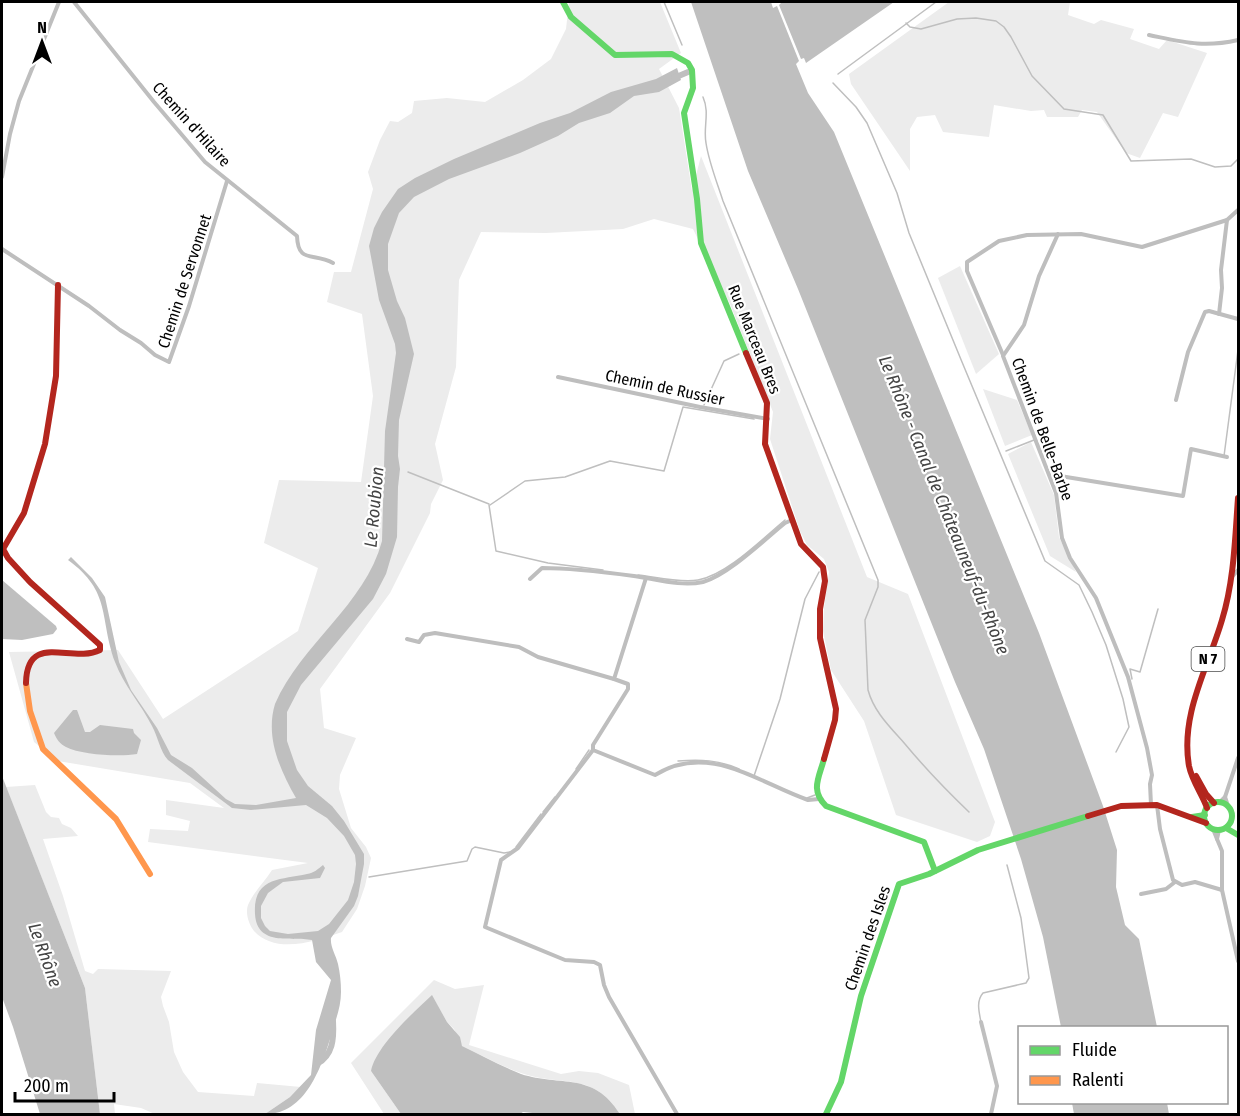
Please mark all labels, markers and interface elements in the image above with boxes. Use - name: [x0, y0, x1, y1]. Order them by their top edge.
- north arrow: [12, 12, 72, 72]
- text: N: [37, 18, 47, 37]
- street label: Chemin d'Hilaire: [149, 78, 235, 171]
- street label: Chemin de Servonnet: [154, 211, 215, 351]
- street label: Rue Marceau Bres: [724, 282, 785, 397]
- water label: Le Rhône - Canal de Châteauneuf-du-Rhône: [874, 352, 1014, 658]
- street label: Chemin de Belle-Barbe: [1008, 355, 1077, 503]
- street label: Chemin de Russier: [604, 366, 727, 409]
- water label: Le Roubion: [359, 466, 389, 548]
- road number: N 7: [1192, 647, 1224, 671]
- street label: Chemin des Isles: [841, 883, 894, 993]
- water label: Le Rhône: [23, 920, 67, 991]
- legend: [1018, 1026, 1228, 1104]
- text: Fluide: [1072, 1039, 1117, 1061]
- scale bar: [15, 1065, 114, 1103]
- text: Ralenti: [1072, 1069, 1124, 1091]
- text: 200 m: [24, 1075, 69, 1097]

